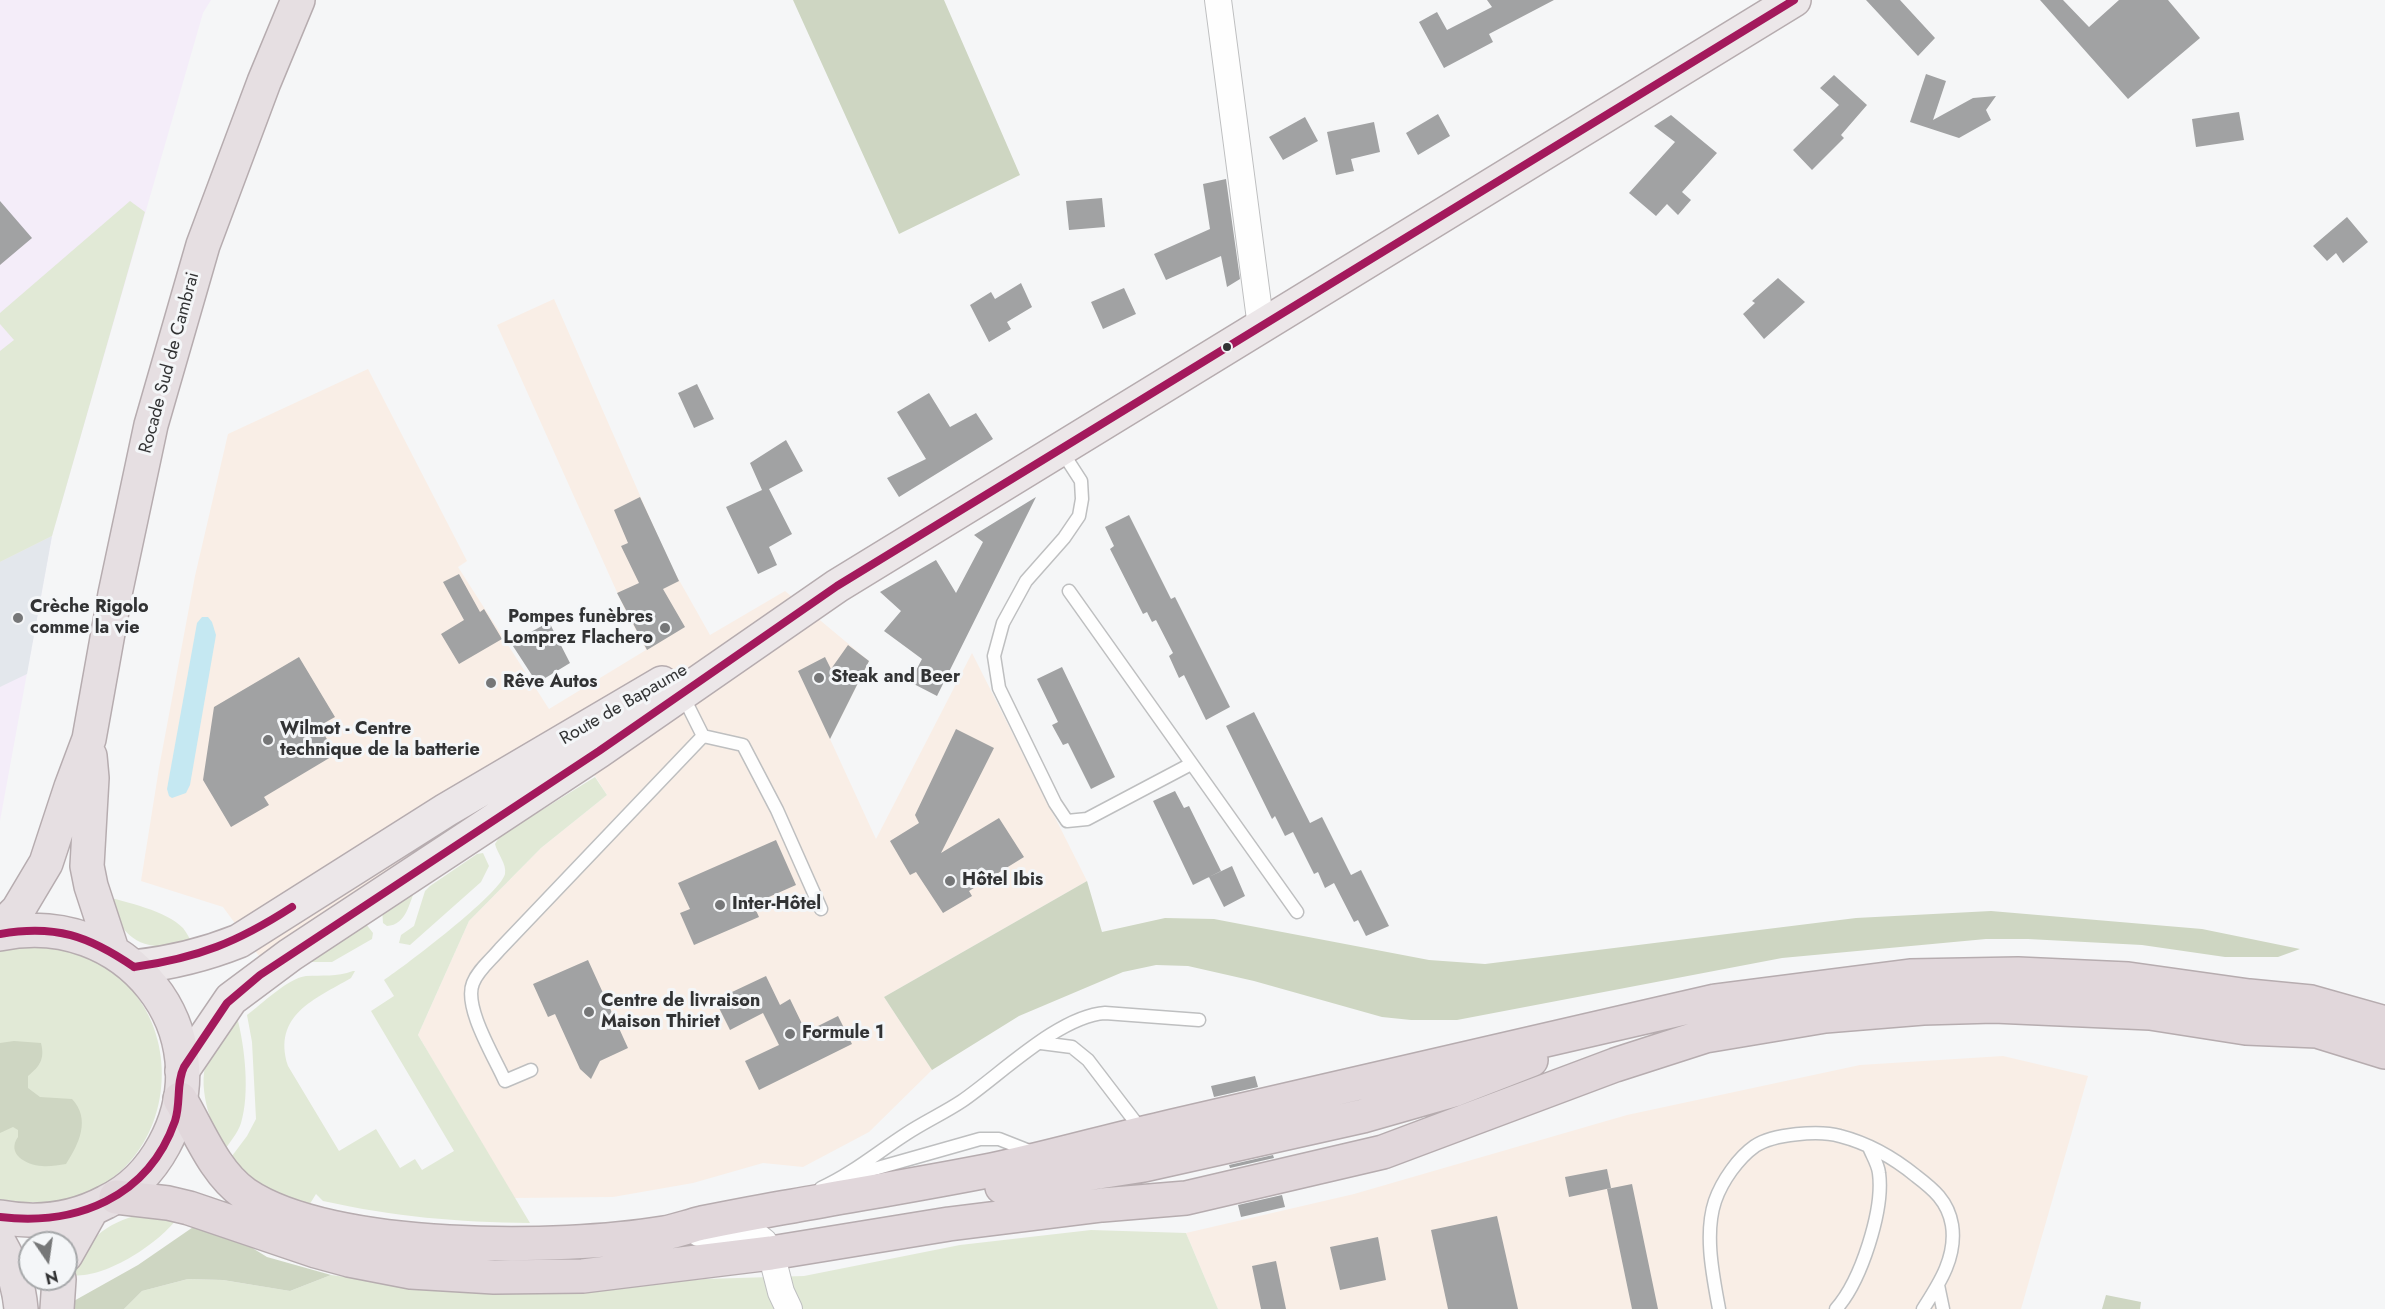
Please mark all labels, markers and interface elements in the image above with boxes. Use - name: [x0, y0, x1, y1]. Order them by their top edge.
- street label: Rocade Sud de Cambrai: [135, 270, 205, 456]
- unlabelled marker: [1221, 341, 1233, 353]
- place label: Crèche Rigolo comme la vie: [30, 597, 149, 640]
- place label: Pompes funèbres Lomprez Flachero: [503, 607, 653, 650]
- marker: Crèche Rigolo comme la vie: [11, 611, 25, 625]
- marker: Pompes funèbres Lomprez Flachero: [658, 621, 672, 635]
- street label: Route de Bapaume: [556, 660, 692, 750]
- place label: Steak and Beer: [831, 667, 960, 689]
- marker: Steak and Beer: [812, 671, 826, 685]
- place label: Rêve Autos: [503, 672, 598, 694]
- marker: Rêve Autos: [484, 676, 498, 690]
- place label: Wilmot - Centre technique de la batterie: [280, 719, 480, 762]
- marker: Wilmot - Centre technique de la batterie: [261, 733, 275, 747]
- place label: Hôtel Ibis: [962, 870, 1043, 892]
- marker: Hôtel Ibis: [943, 874, 957, 888]
- place label: Inter-Hôtel: [732, 894, 821, 916]
- marker: Inter-Hôtel: [713, 898, 727, 912]
- place label: Centre de livraison Maison Thiriet: [601, 991, 760, 1034]
- marker: Centre de livraison Maison Thiriet: [582, 1005, 596, 1019]
- place label: Formule 1: [802, 1023, 884, 1045]
- marker: Formule 1: [783, 1027, 797, 1041]
- north arrow: [18, 1231, 78, 1291]
- text: N: [43, 1264, 60, 1290]

